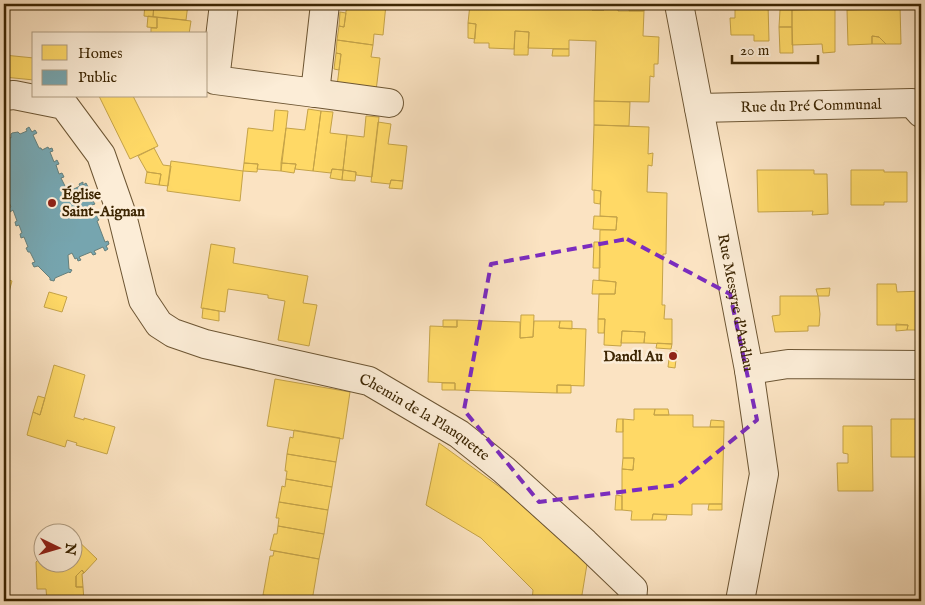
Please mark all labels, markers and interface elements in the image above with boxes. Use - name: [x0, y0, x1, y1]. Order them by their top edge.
- legend: [32, 32, 208, 98]
- scale bar: [732, 32, 819, 64]
- text: 20 m: [740, 41, 770, 60]
- text: Homes: [78, 44, 122, 63]
- text: Public: [78, 68, 117, 87]
- street label: Rue du Pré Communal: [740, 94, 883, 117]
- place label: Église Saint-Aignan: [62, 185, 145, 221]
- marker: Église Saint-Aignan: [46, 197, 58, 209]
- street label: Rue Messyre d'Andlau: [714, 232, 759, 373]
- place label: Dandl Au: [603, 347, 663, 366]
- marker: Dandl Au: [667, 350, 679, 362]
- street label: Chemin de la Planquette: [358, 370, 494, 465]
- north arrow: [32, 522, 82, 572]
- text: N: [60, 541, 80, 556]

